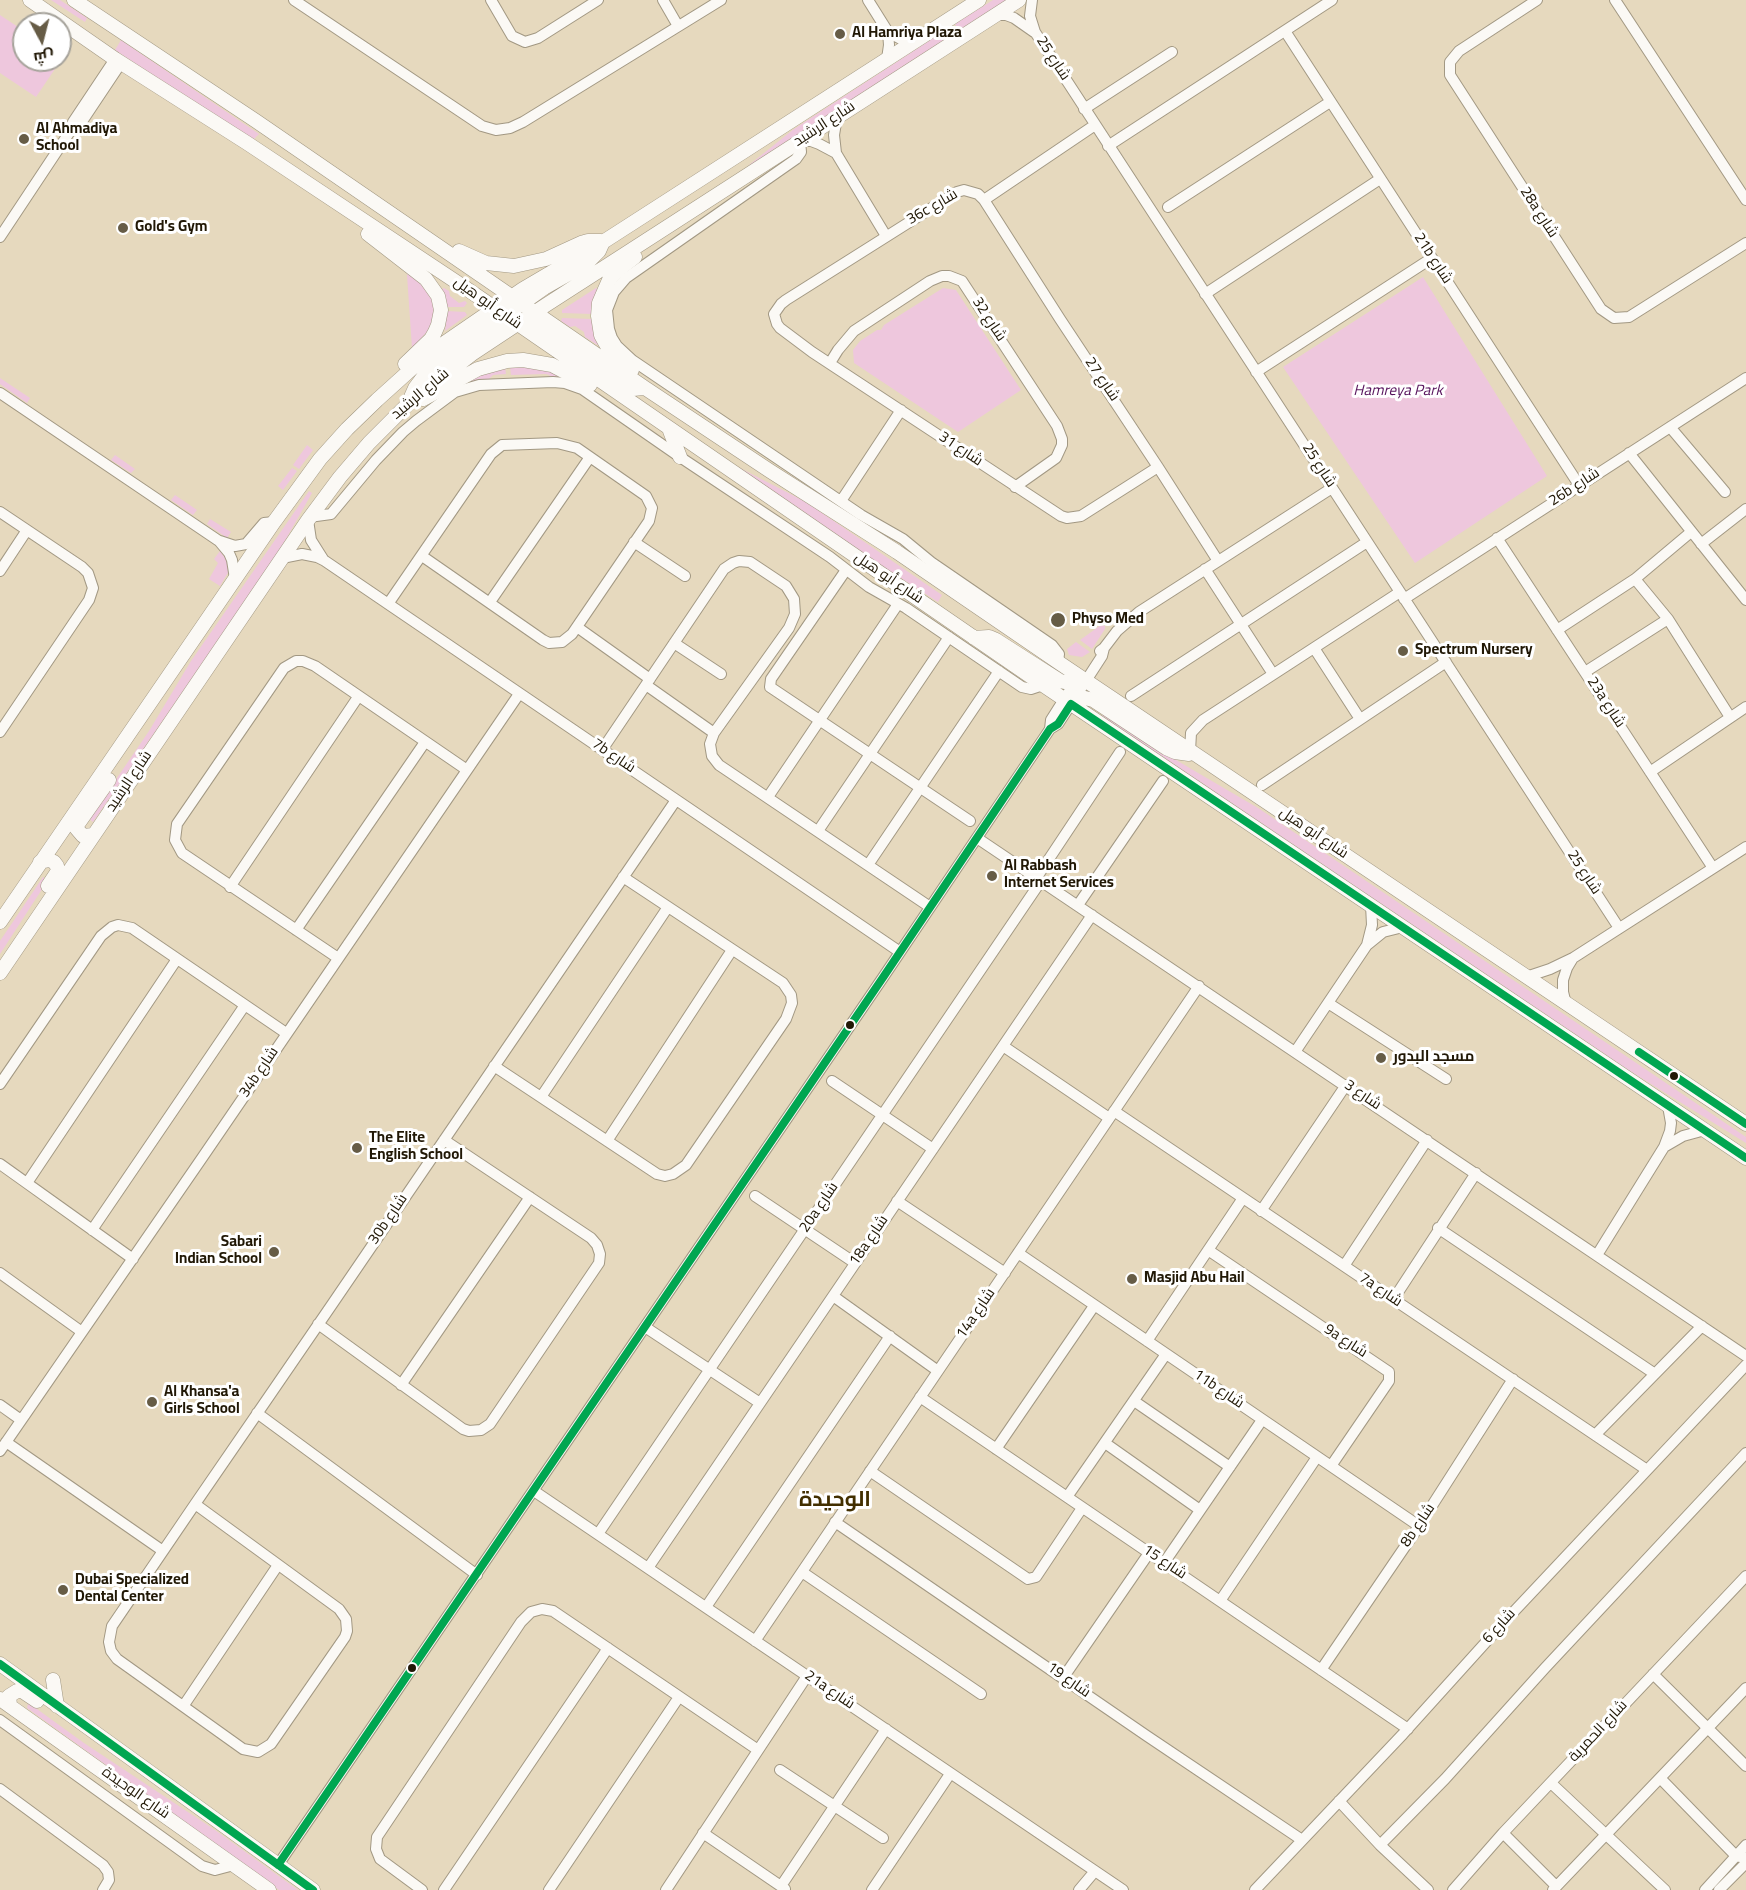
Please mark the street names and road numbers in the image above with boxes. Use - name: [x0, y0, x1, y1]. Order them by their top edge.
- street label: شارع 25: [1031, 33, 1073, 85]
- street label: شارع الرشيد: [791, 98, 859, 152]
- street label: 28a شارع: [1515, 184, 1561, 242]
- street label: 36c شارع: [904, 186, 962, 230]
- street label: 21b شارع: [1409, 230, 1455, 288]
- street label: شارع أبو هيل: [449, 274, 525, 334]
- street label: شارع 32: [967, 294, 1009, 346]
- street label: شارع 27: [1080, 355, 1122, 405]
- street label: شارع الرشيد: [388, 366, 454, 424]
- street label: شارع 31: [935, 429, 985, 471]
- street label: شارع 25: [1297, 440, 1339, 492]
- street label: 26b شارع: [1546, 465, 1604, 511]
- street label: شارع أبو هيل: [850, 549, 926, 609]
- street label: 23a شارع: [1582, 674, 1628, 732]
- street label: 7b شارع: [588, 736, 638, 778]
- street label: شارع الرشيد: [103, 748, 157, 816]
- street label: شارع أبو هيل: [1275, 804, 1351, 864]
- street label: شارع 25: [1562, 847, 1604, 899]
- street label: 34b شارع: [237, 1044, 283, 1102]
- street label: شارع 3: [1340, 1077, 1384, 1115]
- street label: 20a شارع: [797, 1179, 843, 1237]
- street label: 30b شارع: [366, 1191, 412, 1249]
- street label: 18a شارع: [847, 1212, 893, 1270]
- street label: 7a شارع: [1355, 1270, 1405, 1312]
- street label: 14a شارع: [954, 1285, 1000, 1343]
- street label: 9a شارع: [1320, 1321, 1370, 1363]
- street label: 11b شارع: [1189, 1367, 1247, 1413]
- street label: 8b شارع: [1398, 1501, 1440, 1551]
- street label: شارع 15: [1139, 1542, 1189, 1584]
- street label: شارع 6: [1480, 1606, 1520, 1648]
- street label: شارع 19: [1043, 1660, 1093, 1702]
- street label: 21a شارع: [800, 1668, 858, 1714]
- street label: شارع الحمرية: [1566, 1697, 1632, 1767]
- street label: شارع الوحيدة: [98, 1764, 172, 1824]

